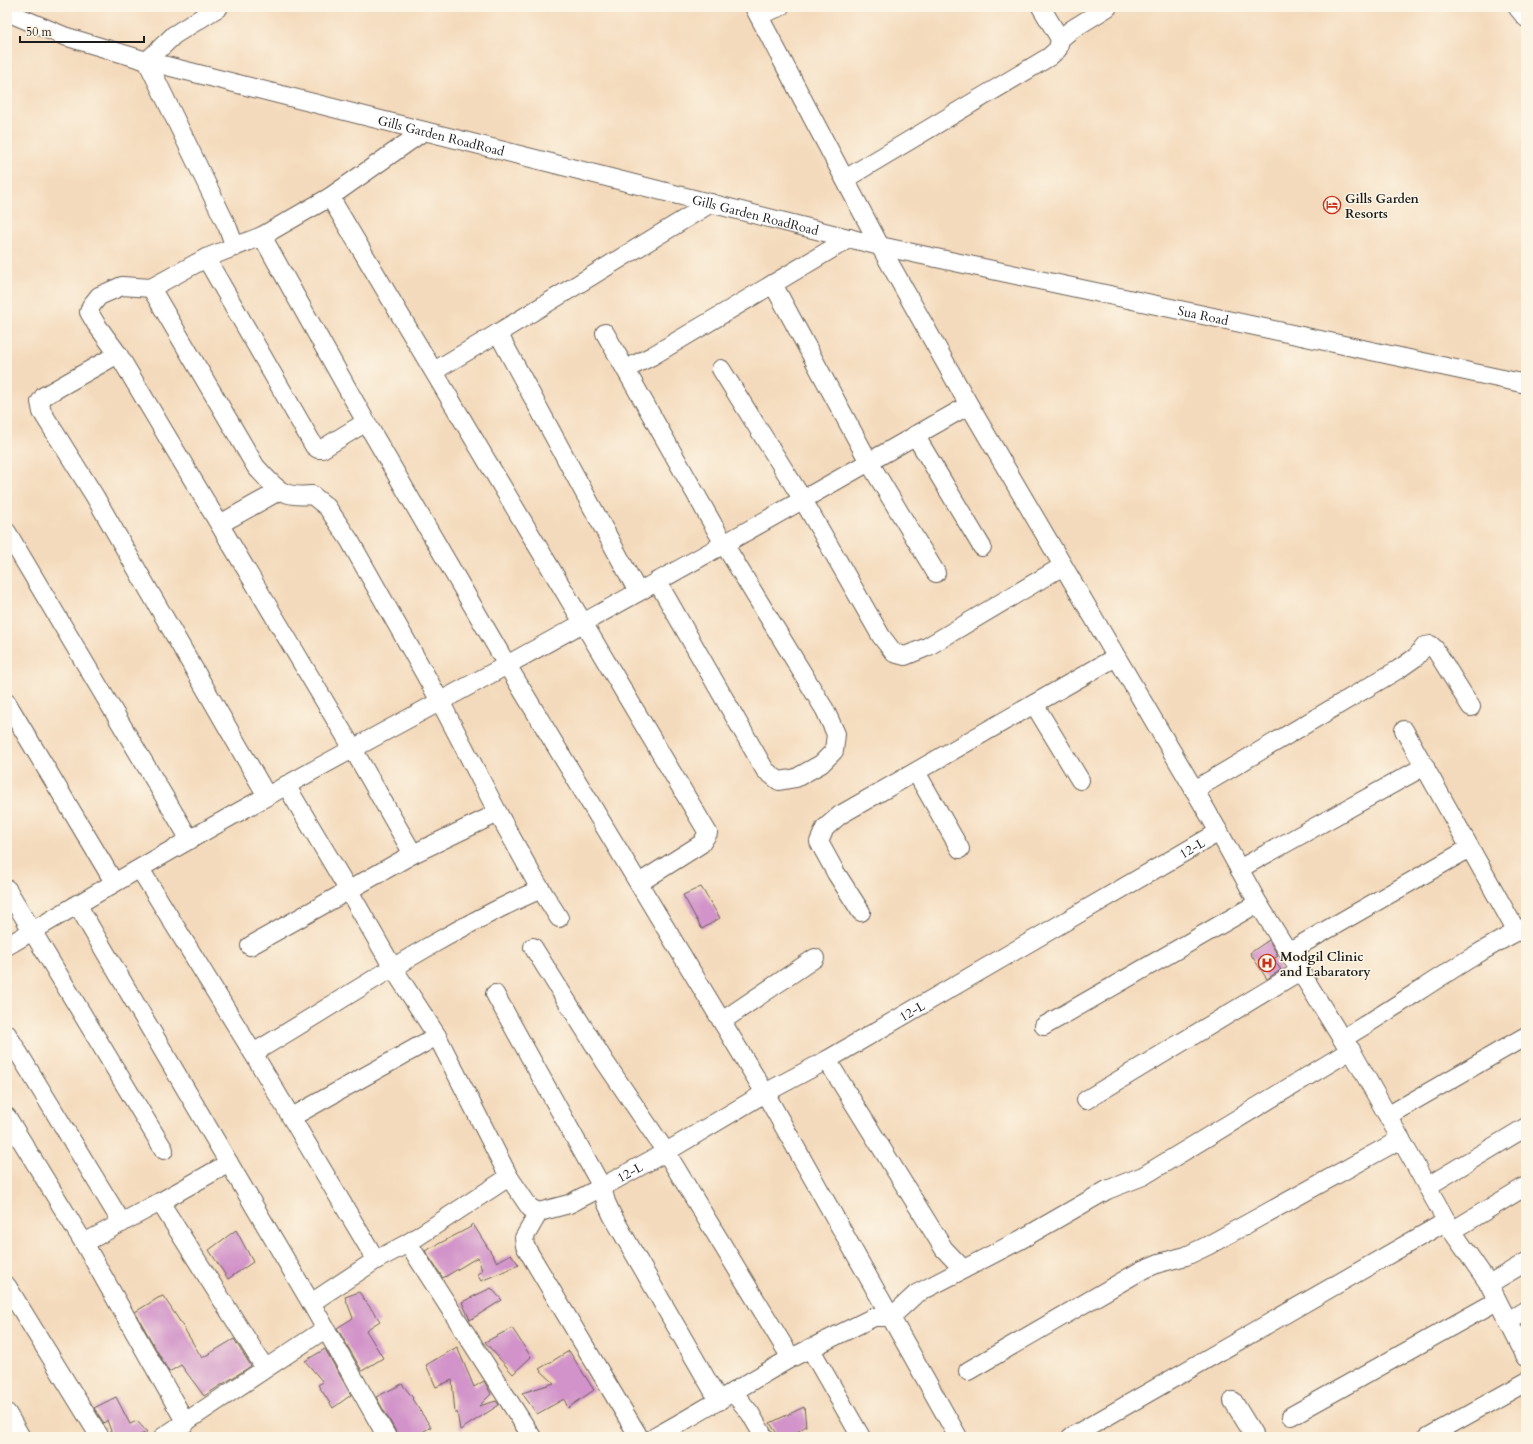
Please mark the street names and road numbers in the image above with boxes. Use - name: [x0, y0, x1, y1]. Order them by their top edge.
- street label: Gills Garden RoadRoad: [376, 112, 506, 161]
- street label: Gills Garden RoadRoad: [690, 191, 820, 240]
- street label: Sua Road: [1176, 302, 1230, 330]
- street label: 12-L: [1176, 834, 1209, 863]
- street label: 12-L: [896, 997, 929, 1026]
- street label: 12-L: [614, 1158, 646, 1187]

